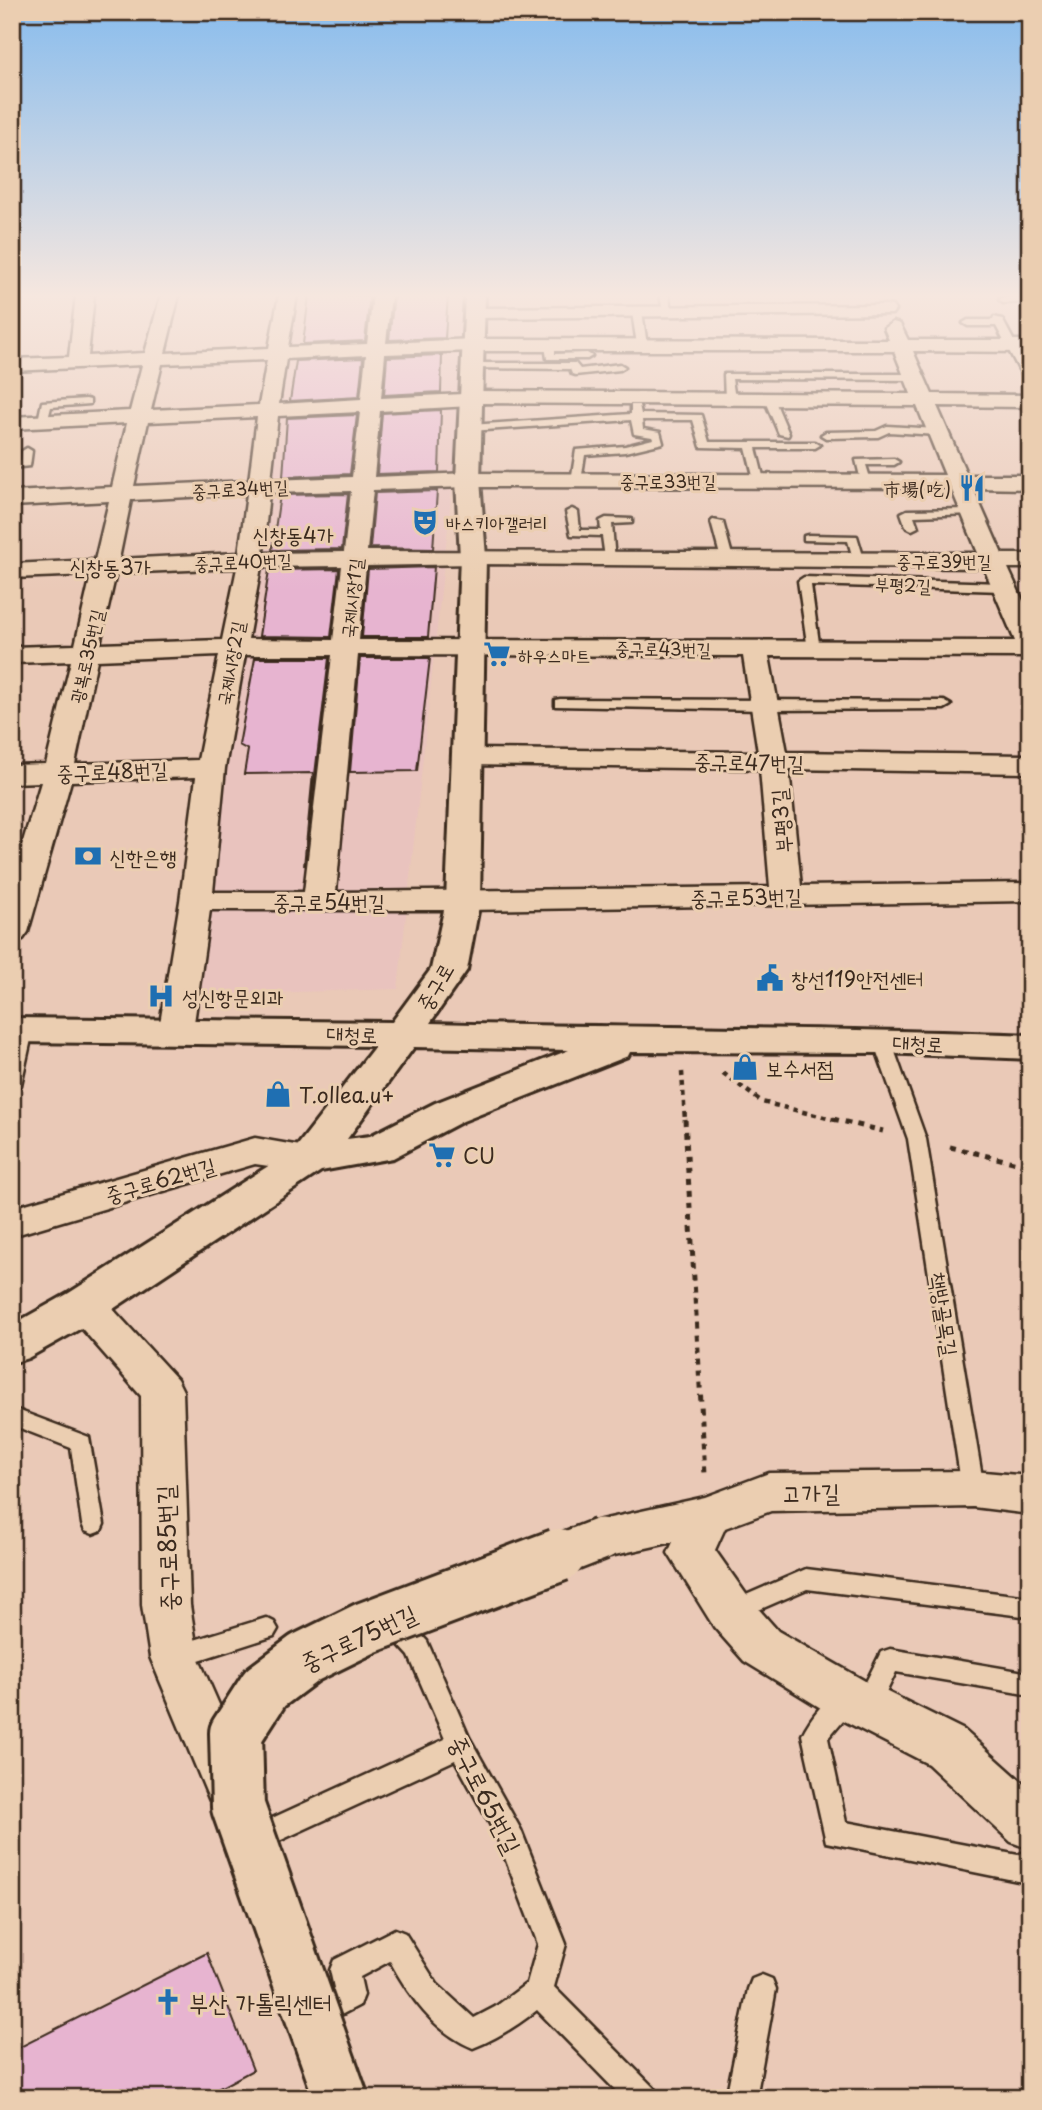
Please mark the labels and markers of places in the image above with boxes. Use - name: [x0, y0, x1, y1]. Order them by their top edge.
- restaurant icon: 市場(吃): [957, 473, 987, 503]
- place label: 市場(吃): [883, 475, 951, 502]
- theatre icon: 바스키아갤러리: [410, 507, 440, 537]
- place label: 바스키아갤러리: [446, 509, 547, 536]
- supermarket icon: 하우스마트: [482, 639, 512, 669]
- place label: 하우스마트: [518, 641, 590, 668]
- place label: 신한은행: [109, 840, 177, 872]
- bank icon: 신한은행: [73, 841, 103, 871]
- place label: 창선119안전센터: [791, 962, 924, 994]
- public building icon: 창선119안전센터: [755, 963, 785, 993]
- place label: 성신항문외과: [182, 980, 283, 1012]
- hospital icon: 성신항문외과: [146, 981, 176, 1011]
- place label: 보수서점: [766, 1051, 834, 1083]
- shop icon: 보수서점: [730, 1052, 760, 1082]
- place label: T.ollea.u+: [299, 1078, 395, 1110]
- shop icon: T.ollea.u+: [263, 1079, 293, 1109]
- place label: CU: [463, 1139, 495, 1171]
- supermarket icon: CU: [427, 1140, 457, 1170]
- place label: 부산 가톨릭센터: [189, 1984, 332, 2020]
- church icon: 부산 가톨릭센터: [153, 1987, 183, 2017]

